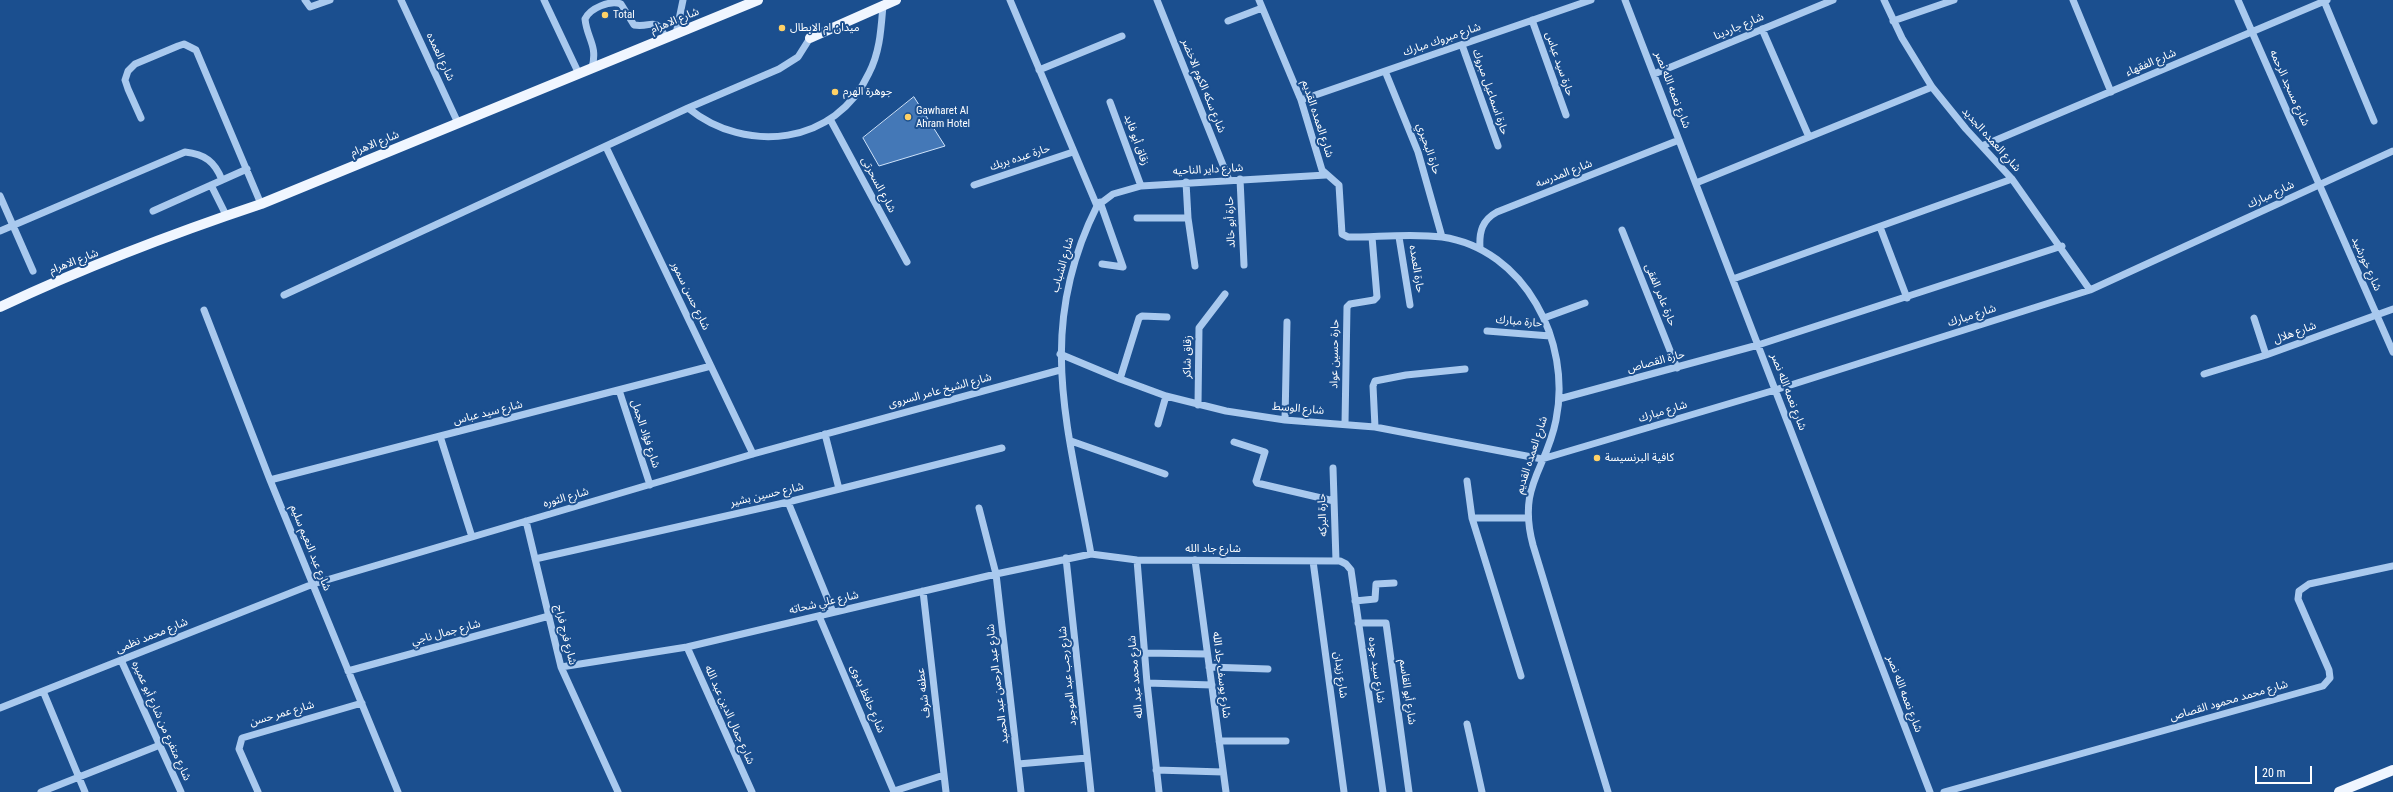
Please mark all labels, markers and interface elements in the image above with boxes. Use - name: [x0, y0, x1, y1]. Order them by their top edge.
- street label: شارع الاهرام: [649, 5, 701, 37]
- place label: Total: [613, 8, 635, 22]
- marker: Total: [600, 10, 610, 20]
- street label: شارع جاردينا: [1712, 11, 1766, 43]
- place label: ميدان ام الابطال: [790, 21, 860, 35]
- street label: شارع مبروك مبارك: [1401, 21, 1483, 59]
- marker: ميدان ام الابطال: [777, 23, 787, 33]
- street label: حارة سيد عباس: [1542, 30, 1576, 98]
- street label: شارع العمده: [423, 31, 457, 83]
- street label: شارع سكه الكوم الاخضر: [1178, 37, 1228, 135]
- street label: شارع الفقهاء: [2124, 46, 2178, 80]
- street label: حارة اسماعيل مبروك: [1469, 47, 1511, 137]
- street label: شارع مسجد الرحمه: [2266, 48, 2312, 128]
- street label: شارع نعمه الله نصر: [1651, 50, 1693, 130]
- street label: شارع العمده القديم: [1298, 79, 1336, 159]
- place label: جوهرة الهرم: [843, 85, 892, 99]
- marker: جوهرة الهرم: [830, 87, 840, 97]
- place label: Gawharet Al Ahram Hotel: [916, 104, 970, 130]
- street label: شارع العمده الجديد: [1959, 105, 2023, 175]
- marker: Gawharet Al Ahram Hotel: [903, 112, 913, 122]
- street label: زقاق أبو فايد: [1121, 113, 1151, 167]
- street label: حارة البحيري: [1413, 122, 1443, 176]
- street label: شارع الاهرام: [349, 128, 401, 160]
- street label: حارة عبده بربك: [988, 142, 1052, 174]
- street label: شارع السحرتى: [858, 155, 898, 215]
- street label: شارع المدرسه: [1534, 157, 1594, 191]
- street label: شارع داير الناحيه: [1173, 162, 1243, 178]
- street label: شارع مبارك: [2245, 178, 2297, 212]
- street label: حارة أبو خالد: [1223, 196, 1239, 248]
- street label: شارع خورشيد: [2348, 235, 2384, 293]
- street label: شارع الشباب: [1049, 236, 1077, 294]
- street label: حارة العمده: [1406, 244, 1426, 294]
- street label: شارع الاهرام: [48, 247, 100, 277]
- street label: شارع حسن سمور: [668, 260, 712, 332]
- street label: حارة عامر الفقى: [1641, 262, 1679, 328]
- street label: شارع مبارك: [1946, 302, 1998, 330]
- street label: حارة مبارك: [1495, 313, 1543, 331]
- street label: حارة حسين عواد: [1328, 319, 1342, 389]
- street label: شارع هلال: [2272, 319, 2318, 347]
- street label: زقاق شاكر: [1181, 335, 1195, 379]
- street label: حارة القصاص: [1626, 348, 1686, 376]
- street label: شارع نعمه الله نصر: [1767, 352, 1809, 432]
- street label: شارع الشيخ عامر السروى: [887, 371, 993, 411]
- street label: شارع سيد عباس: [452, 398, 524, 428]
- street label: شارع فؤاد الجمل: [628, 398, 662, 470]
- street label: شارع مبارك: [1637, 398, 1689, 426]
- street label: شارع الوسط: [1271, 400, 1325, 418]
- street label: شارع العمده القديم: [1513, 415, 1551, 495]
- place label: كافية البرنسيسة: [1605, 451, 1674, 465]
- marker: كافية البرنسيسة: [1592, 453, 1602, 463]
- street label: شارع حسين بشير: [729, 480, 805, 510]
- street label: شارع الثوره: [542, 485, 590, 511]
- street label: حارة البركه: [1316, 493, 1330, 537]
- street label: شارع عبد النعيم سليم: [287, 503, 333, 593]
- street label: شارع جاد الله: [1185, 542, 1241, 556]
- street label: شارع علي شحاته: [788, 589, 860, 617]
- street label: شارع فرج فراج: [551, 604, 579, 666]
- street label: شارع محمد نظمى: [114, 616, 190, 656]
- street label: شارع جمال ناجي: [410, 617, 482, 649]
- street label: شارع عبد الرحمن عبد الحميد: [984, 623, 1012, 745]
- street label: شارع رجب عبد الموجود: [1056, 625, 1080, 727]
- street label: شارع يوسف جاد الله: [1209, 631, 1233, 719]
- street label: شارع محمد عبد الله: [1126, 635, 1146, 719]
- street label: شارع سيد جوده: [1365, 636, 1387, 704]
- street label: شارع زيدان: [1330, 651, 1350, 699]
- street label: شارع نعمه الله نصر: [1883, 654, 1925, 734]
- street label: شارع أبو القاسم: [1396, 658, 1418, 726]
- street label: شارع متفرع من شارع أبو عميره: [129, 659, 193, 783]
- street label: شارع جمال الدين عبد الله: [701, 663, 757, 767]
- street label: شارع حافظ بدوى: [847, 663, 887, 735]
- street label: عطفه شرف: [914, 667, 934, 719]
- street label: شارع محمد محمود القصاص: [2168, 678, 2290, 724]
- street label: شارع عمر حسن: [248, 698, 316, 730]
- scale bar: [2257, 758, 2314, 784]
- text: 20 m: [2262, 766, 2286, 780]

